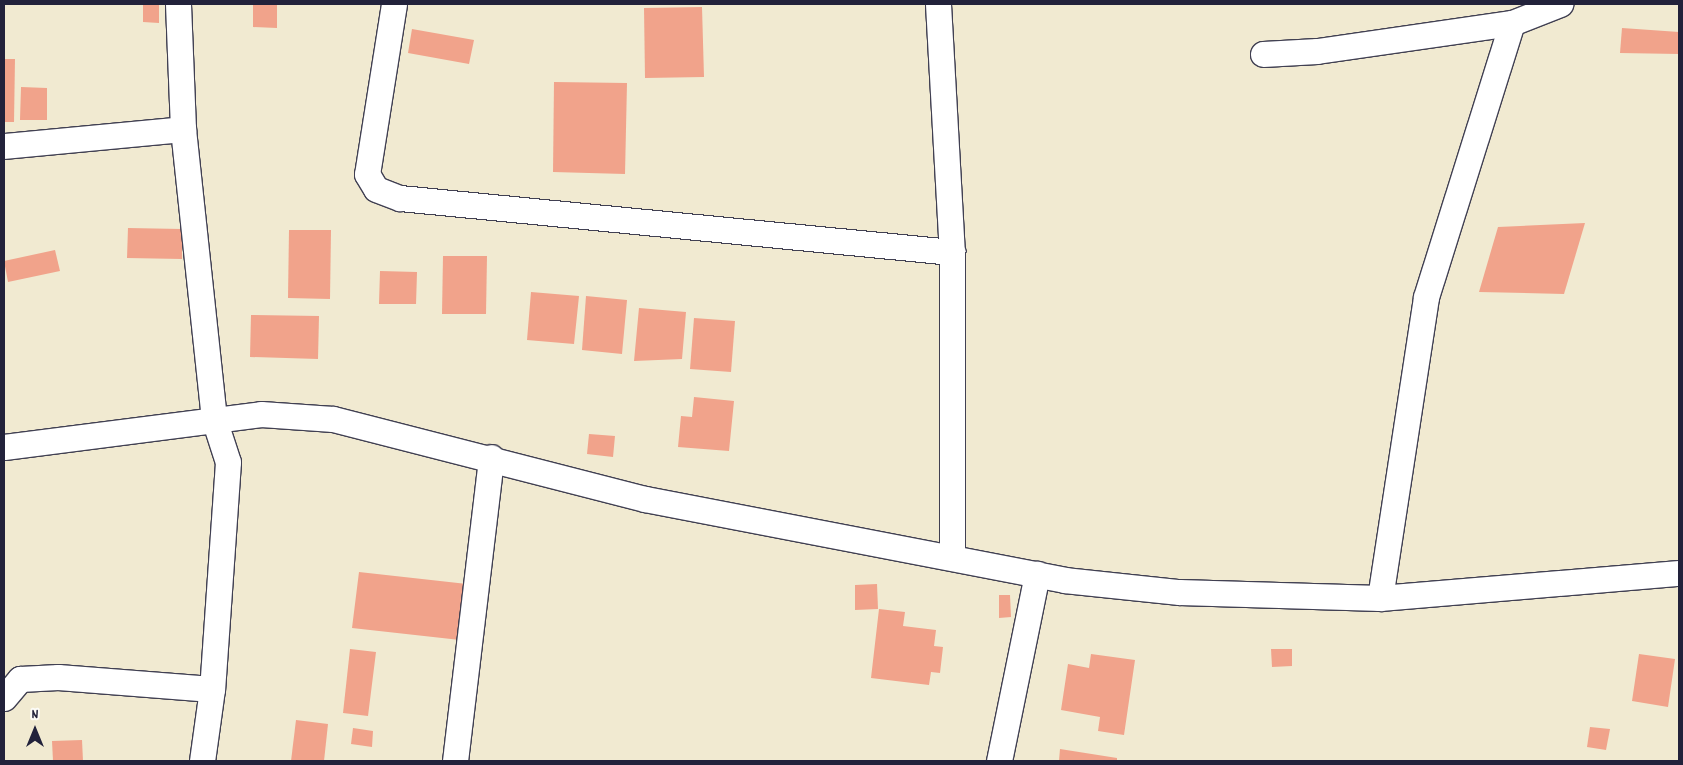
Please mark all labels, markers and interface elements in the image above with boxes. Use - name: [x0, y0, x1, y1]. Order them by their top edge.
- north arrow: [10, 705, 60, 755]
- text: N: [32, 705, 38, 725]

